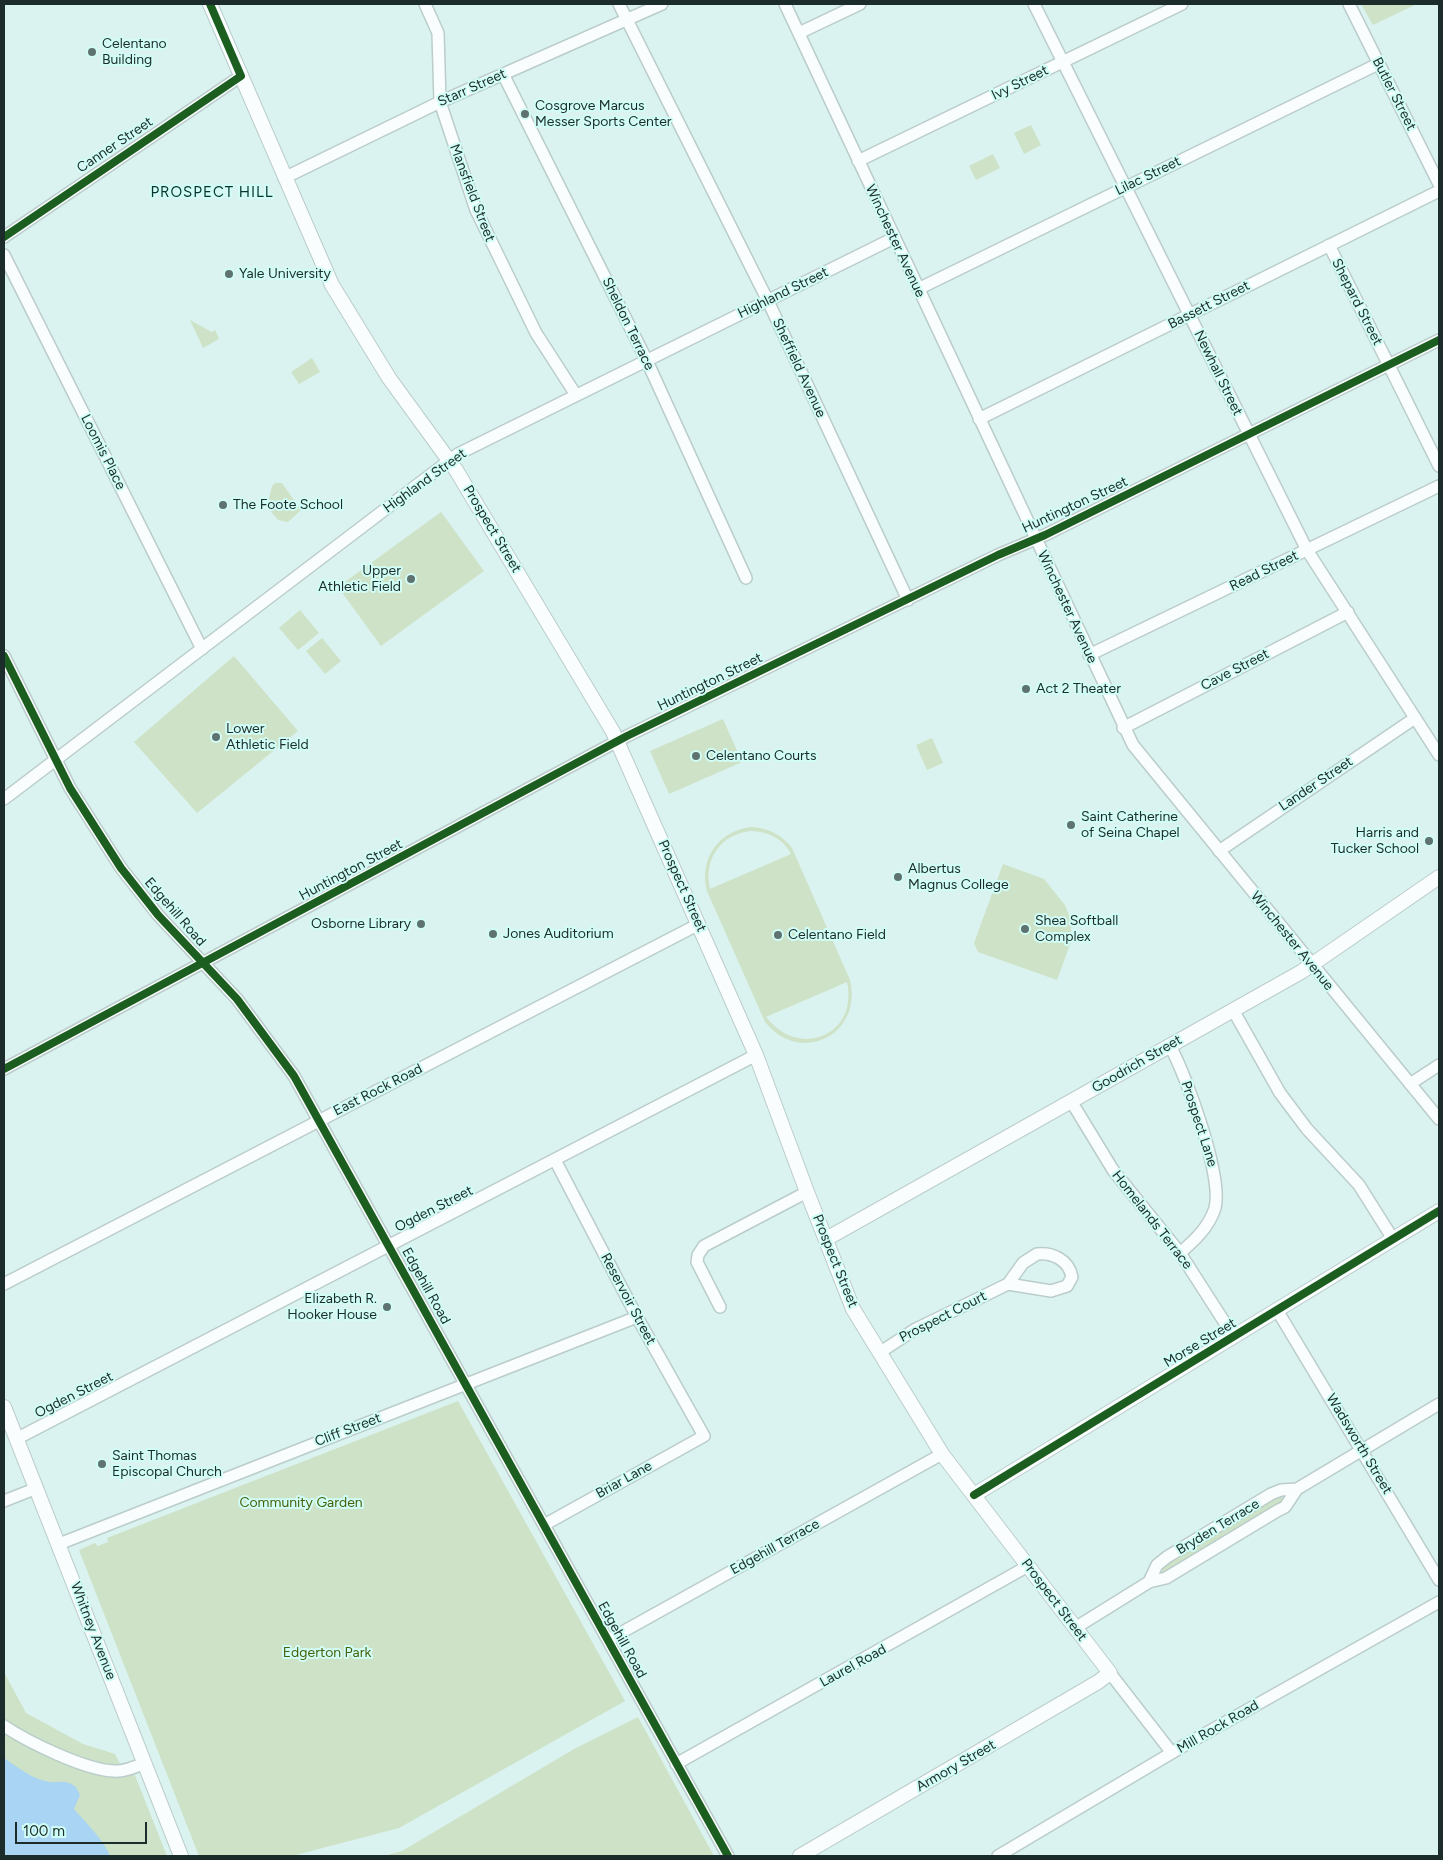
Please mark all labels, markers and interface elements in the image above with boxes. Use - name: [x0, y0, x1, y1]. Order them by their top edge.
- place label: Celentano Building: [102, 36, 167, 68]
- marker: Celentano Building: [86, 46, 98, 58]
- street label: Butler Street: [1368, 55, 1420, 133]
- street label: Ivy Street: [989, 62, 1051, 104]
- street label: Starr Street: [435, 65, 509, 111]
- place label: Cosgrove Marcus Messer Sports Center: [535, 98, 672, 130]
- marker: Cosgrove Marcus Messer Sports Center: [519, 108, 531, 120]
- street label: Canner Street: [74, 113, 156, 177]
- street label: Mansfield Street: [446, 142, 498, 244]
- street label: Lilac Street: [1112, 153, 1184, 199]
- street label: Winchester Avenue: [862, 182, 928, 300]
- district label: PROSPECT HILL: [149, 184, 275, 202]
- street label: Shepard Street: [1328, 256, 1386, 348]
- street label: Highland Street: [735, 264, 831, 322]
- place label: Yale University: [239, 266, 331, 282]
- marker: Yale University: [223, 268, 235, 280]
- street label: Sheldon Terrace: [598, 275, 658, 373]
- street label: Bassett Street: [1165, 277, 1253, 333]
- street label: Sheffield Avenue: [769, 316, 829, 420]
- street label: Newhall Street: [1190, 328, 1246, 418]
- street label: Loomis Place: [77, 412, 129, 492]
- street label: Highland Street: [380, 445, 470, 517]
- street label: Huntington Street: [1020, 473, 1130, 537]
- street label: Prospect Street: [459, 482, 525, 576]
- place label: The Foote School: [233, 497, 343, 513]
- marker: The Foote School: [217, 499, 229, 511]
- street label: Read Street: [1227, 547, 1301, 595]
- street label: Winchester Avenue: [1034, 548, 1100, 666]
- place label: Upper Athletic Field: [318, 563, 401, 596]
- marker: Upper Athletic Field: [405, 573, 417, 585]
- street label: Cave Street: [1198, 646, 1272, 694]
- street label: Huntington Street: [655, 649, 765, 715]
- place label: Act 2 Theater: [1036, 681, 1121, 697]
- marker: Act 2 Theater: [1020, 683, 1032, 695]
- place label: Lower Athletic Field: [226, 721, 309, 754]
- marker: Lower Athletic Field: [210, 731, 222, 743]
- place label: Celentano Courts: [706, 748, 817, 764]
- marker: Celentano Courts: [690, 750, 702, 762]
- street label: Lander Street: [1276, 753, 1356, 815]
- place label: Saint Catherine of Seina Chapel: [1081, 809, 1180, 842]
- marker: Saint Catherine of Seina Chapel: [1065, 819, 1077, 831]
- place label: Harris and Tucker School: [1331, 825, 1419, 858]
- marker: Harris and Tucker School: [1423, 835, 1435, 847]
- street label: Huntington Street: [296, 836, 406, 904]
- street label: Prospect Street: [654, 837, 710, 935]
- place label: Albertus Magnus College: [908, 861, 1009, 894]
- marker: Albertus Magnus College: [892, 871, 904, 883]
- street label: Edgehill Road: [141, 874, 209, 950]
- street label: Winchester Avenue: [1247, 888, 1337, 994]
- place label: Shea Softball Complex: [1035, 913, 1118, 946]
- place label: Osborne Library: [311, 916, 411, 932]
- marker: Osborne Library: [415, 918, 427, 930]
- marker: Shea Softball Complex: [1019, 923, 1031, 935]
- place label: Jones Auditorium: [503, 926, 614, 942]
- place label: Celentano Field: [788, 927, 886, 943]
- marker: Jones Auditorium: [487, 928, 499, 940]
- marker: Celentano Field: [772, 929, 784, 941]
- street label: Goodrich Street: [1089, 1031, 1185, 1097]
- street label: East Rock Road: [331, 1060, 425, 1120]
- street label: Prospect Lane: [1177, 1079, 1221, 1169]
- street label: Homelands Terrace: [1108, 1167, 1196, 1273]
- street label: Ogden Street: [392, 1182, 476, 1236]
- street label: Prospect Street: [809, 1212, 861, 1310]
- street label: Edgehill Road: [398, 1245, 454, 1327]
- street label: Reservoir Street: [597, 1250, 659, 1348]
- street label: Prospect Court: [897, 1288, 989, 1346]
- place label: Elizabeth R. Hooker House: [287, 1291, 377, 1324]
- marker: Elizabeth R. Hooker House: [381, 1301, 393, 1313]
- street label: Morse Street: [1161, 1315, 1239, 1371]
- street label: Ogden Street: [32, 1368, 116, 1422]
- street label: Wadsworth Street: [1322, 1391, 1396, 1497]
- street label: Cliff Street: [313, 1410, 383, 1450]
- place label: Saint Thomas Episcopal Church: [112, 1448, 222, 1480]
- marker: Saint Thomas Episcopal Church: [96, 1458, 108, 1470]
- street label: Briar Lane: [593, 1458, 655, 1502]
- park label: Community Garden: [239, 1495, 363, 1511]
- street label: Bryden Terrace: [1173, 1496, 1263, 1558]
- street label: Edgehill Terrace: [727, 1516, 823, 1578]
- street label: Prospect Street: [1018, 1555, 1090, 1645]
- street label: Whitney Avenue: [67, 1580, 119, 1682]
- street label: Edgehill Road: [594, 1599, 650, 1681]
- street label: Laurel Road: [817, 1641, 889, 1691]
- park label: Edgerton Park: [283, 1645, 371, 1661]
- street label: Mill Rock Road: [1174, 1697, 1262, 1757]
- street label: Armory Street: [913, 1736, 999, 1796]
- scale bar: [18, 1812, 150, 1844]
- text: 100 m: [23, 1822, 65, 1840]

